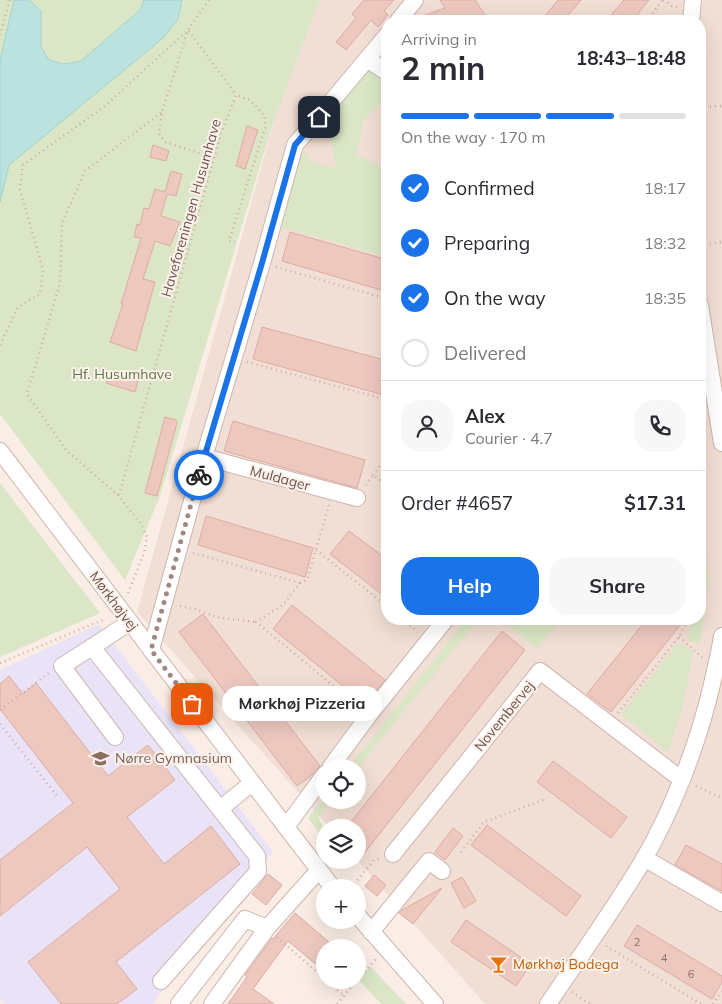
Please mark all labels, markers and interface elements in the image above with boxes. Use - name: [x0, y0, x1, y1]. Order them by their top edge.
- text: Arriving in: [401, 29, 477, 49]
- text: 18:43–18:48: [576, 46, 686, 70]
- text: 2 min: [401, 48, 485, 88]
- pin: [298, 96, 340, 138]
- icon: home: [305, 103, 333, 131]
- street label: Haveforeningen Husumhave: [157, 117, 225, 299]
- text: On the way · 170 m: [401, 127, 546, 147]
- icon: check: [401, 174, 429, 202]
- text: Confirmed: [444, 176, 535, 200]
- text: 18:17: [644, 178, 686, 198]
- icon: check: [401, 229, 429, 257]
- text: Preparing: [444, 231, 530, 255]
- text: 18:32: [644, 233, 686, 253]
- icon: check: [401, 284, 429, 312]
- text: On the way: [444, 286, 546, 310]
- text: 18:35: [644, 288, 686, 308]
- text: Delivered: [444, 341, 526, 365]
- park label: Hf. Husumhave: [72, 365, 172, 383]
- button: person: [401, 400, 453, 452]
- button: phone: [634, 400, 686, 452]
- text: Alex: [465, 404, 505, 428]
- text: Courier · 4.7: [465, 428, 553, 448]
- courier: [174, 450, 224, 500]
- icon: bike: [185, 461, 213, 489]
- street label: Muldager: [248, 461, 313, 495]
- text: Order #4657: [401, 491, 513, 515]
- text: $17.31: [624, 491, 686, 515]
- button: Help: [401, 557, 539, 615]
- button: Share: [549, 557, 686, 615]
- street label: Mørkhøjvej: [86, 568, 142, 634]
- street label: Novembervej: [470, 677, 538, 755]
- pin: [171, 683, 213, 725]
- callout: Mørkhøj Pizzeria: [222, 686, 382, 722]
- icon: bag: [178, 690, 206, 718]
- text: Mørkhøj Pizzeria: [239, 693, 365, 713]
- school or university icon: Nørre Gymnasium: [91, 748, 111, 768]
- place label: Nørre Gymnasium: [115, 749, 232, 767]
- map controls: [316, 759, 366, 989]
- button: locate: [316, 759, 366, 809]
- button: layers: [316, 819, 366, 869]
- button: +: [316, 879, 366, 929]
- house number: 2: [634, 935, 641, 949]
- button: −: [316, 939, 366, 989]
- house number: 4: [661, 951, 668, 965]
- bar icon: Mørkhøj Bodega: [489, 954, 509, 974]
- place label: Mørkhøj Bodega: [513, 955, 619, 973]
- house number: 6: [688, 967, 695, 981]

